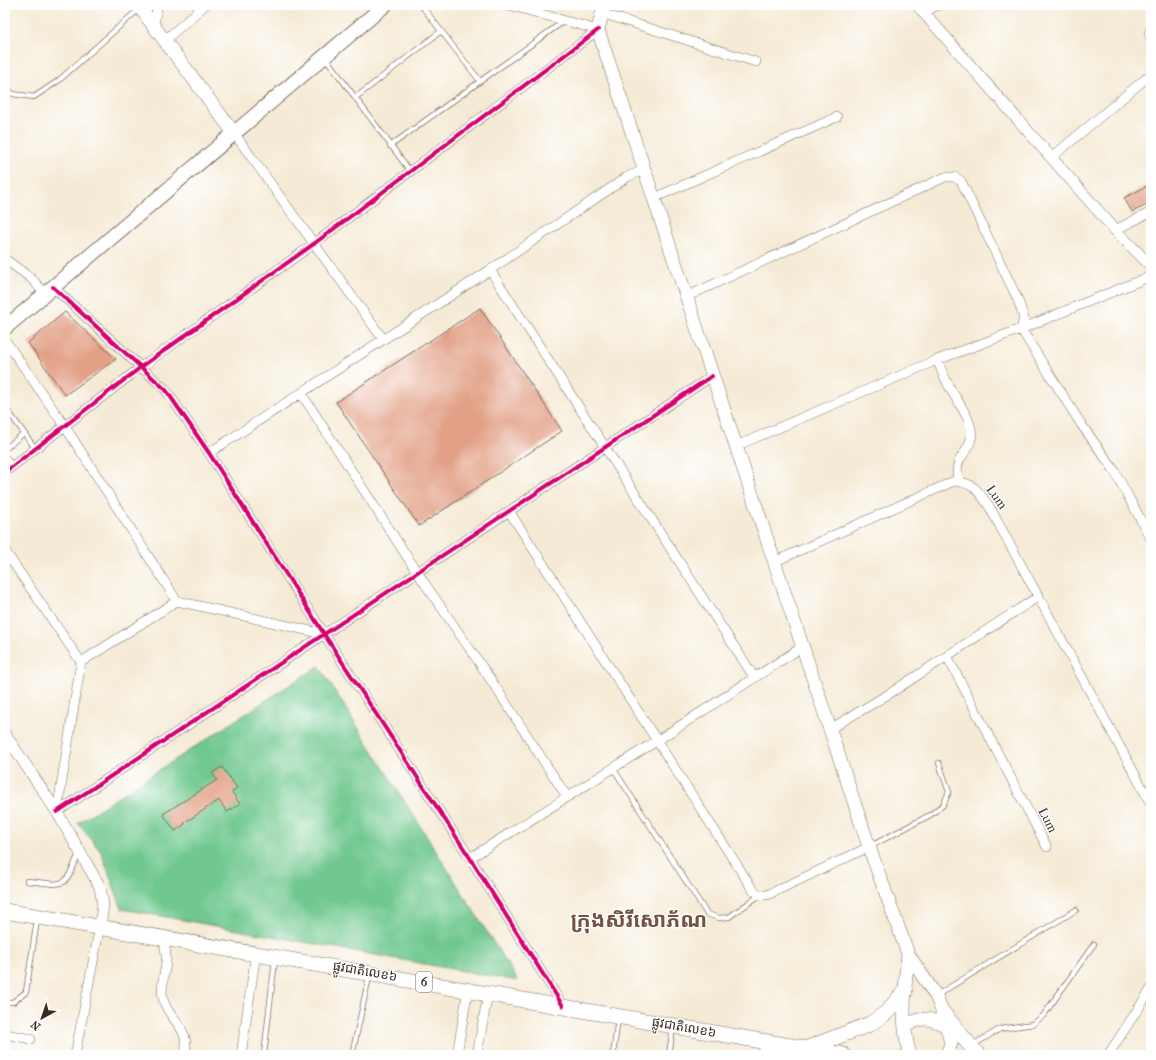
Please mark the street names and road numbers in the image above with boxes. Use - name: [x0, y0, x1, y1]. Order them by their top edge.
- street label: Lum: [983, 482, 1011, 512]
- street label: Lum: [1035, 805, 1061, 835]
- street label: ផ្លូវជាតិលេខ៦: [331, 958, 398, 988]
- road number: 6: [416, 972, 432, 992]
- street label: ផ្លូវជាតិលេខ៦: [650, 1014, 717, 1044]

